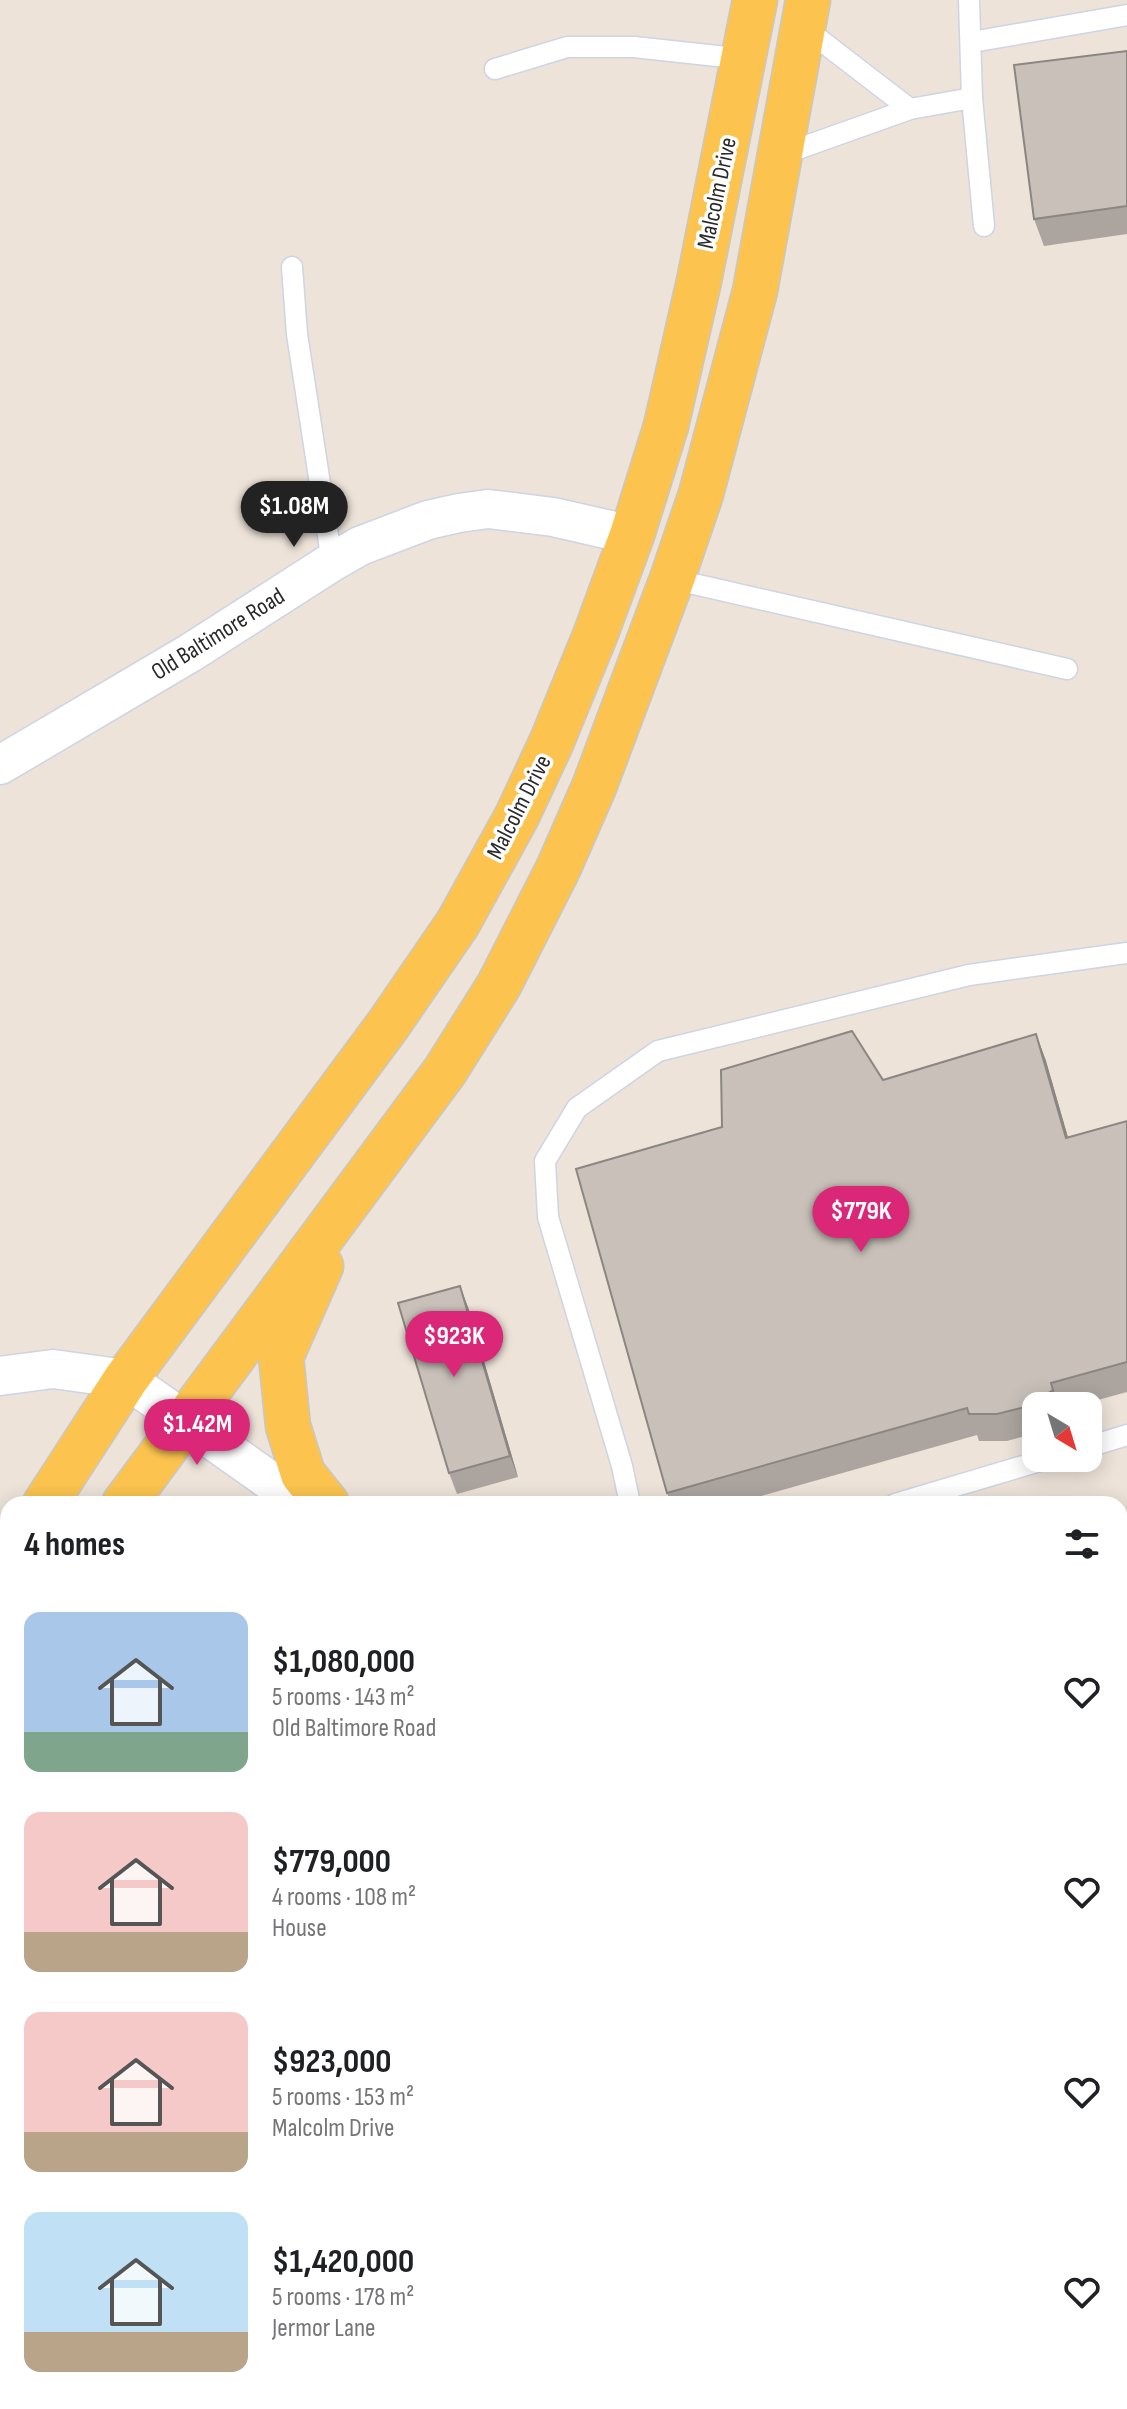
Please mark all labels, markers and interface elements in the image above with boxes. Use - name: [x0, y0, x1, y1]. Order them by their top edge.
- street label: Malcolm Drive: [691, 135, 743, 251]
- pin: $1.08M: [229, 481, 359, 549]
- text: $1.08M: [259, 491, 329, 522]
- street label: Old Baltimore Road: [146, 582, 290, 686]
- street label: Malcolm Drive: [480, 750, 558, 864]
- pin: $779K: [805, 1186, 917, 1254]
- text: $779K: [830, 1196, 892, 1227]
- pin: $923K: [398, 1311, 510, 1379]
- text: $923K: [423, 1321, 485, 1352]
- north arrow: [1022, 1392, 1102, 1472]
- map controls: [1022, 1392, 1102, 1472]
- pin: $1.42M: [132, 1399, 262, 1467]
- text: $1.42M: [162, 1409, 232, 1440]
- icon: filters: [1060, 1522, 1104, 1566]
- text: 4 homes: [24, 1524, 125, 1565]
- text: $1,080,000: [272, 1641, 415, 1682]
- icon: home: [88, 1644, 184, 1740]
- icon: heart: [1060, 1670, 1104, 1714]
- text: 5 rooms · 143 m²: [272, 1682, 415, 1713]
- text: Old Baltimore Road: [272, 1713, 436, 1744]
- text: $779,000: [272, 1841, 391, 1882]
- icon: home: [88, 1844, 184, 1940]
- icon: heart: [1060, 1870, 1104, 1914]
- text: 4 rooms · 108 m²: [272, 1882, 416, 1913]
- text: House: [272, 1913, 327, 1944]
- text: $923,000: [272, 2041, 392, 2082]
- icon: home: [88, 2044, 184, 2140]
- icon: heart: [1060, 2070, 1104, 2114]
- text: 5 rooms · 153 m²: [272, 2082, 414, 2113]
- text: Malcolm Drive: [272, 2113, 394, 2144]
- text: $1,420,000: [272, 2241, 414, 2282]
- icon: home: [88, 2244, 184, 2340]
- icon: heart: [1060, 2270, 1104, 2314]
- text: 5 rooms · 178 m²: [272, 2282, 414, 2313]
- text: Jermor Lane: [272, 2313, 376, 2344]

